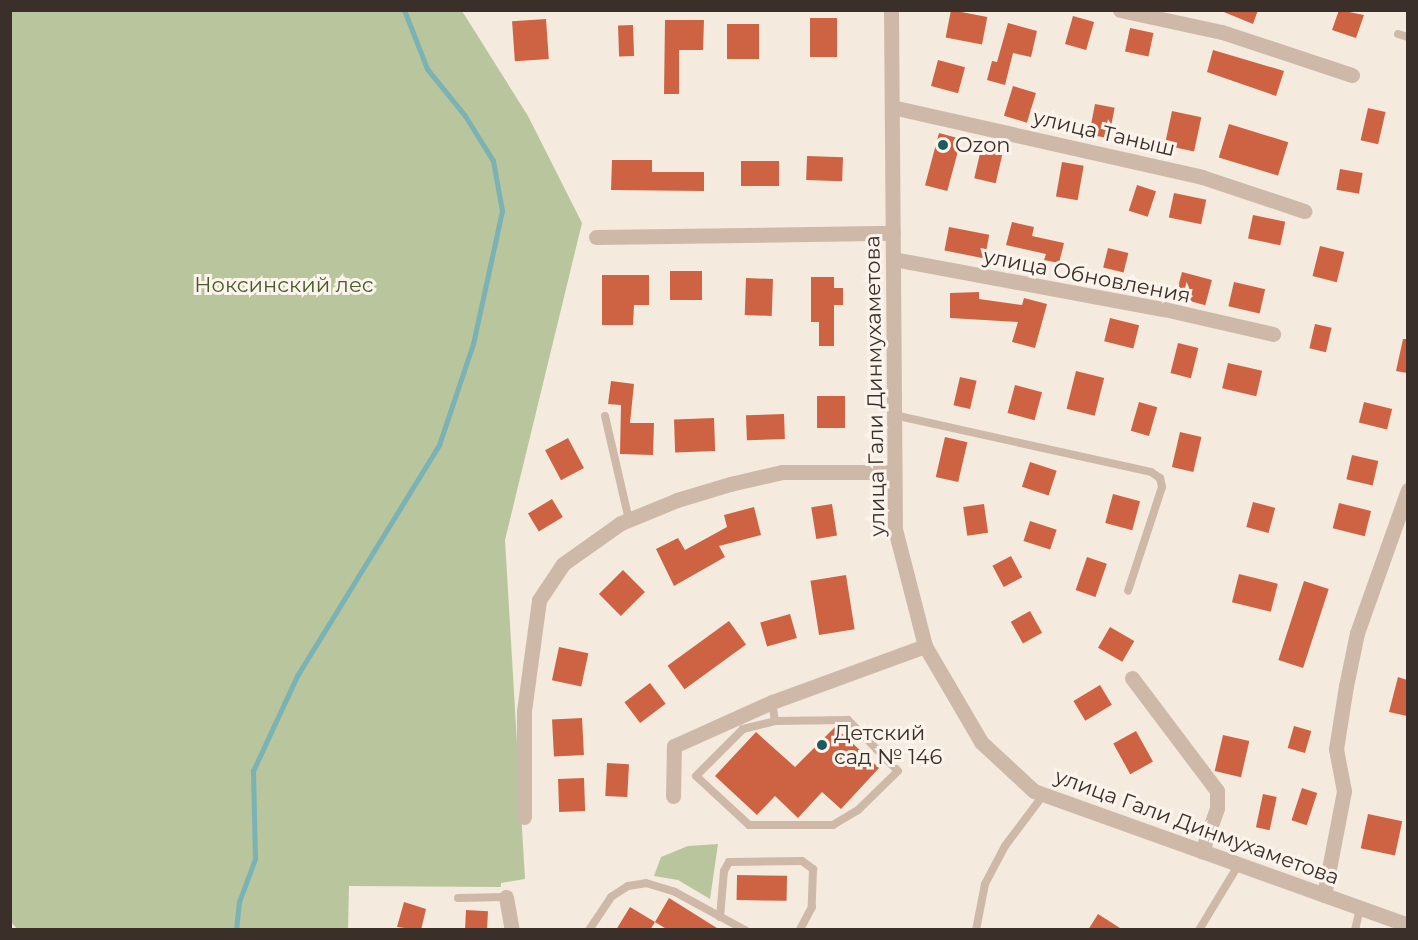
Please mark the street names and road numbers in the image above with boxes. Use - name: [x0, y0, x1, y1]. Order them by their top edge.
- street label: улица Таныш: [1030, 104, 1178, 162]
- street label: улица Гали Динмухаметова: [860, 235, 890, 537]
- street label: улица Обновления: [981, 244, 1193, 308]
- street label: улица Гали Динмухаметова: [1051, 764, 1343, 890]

